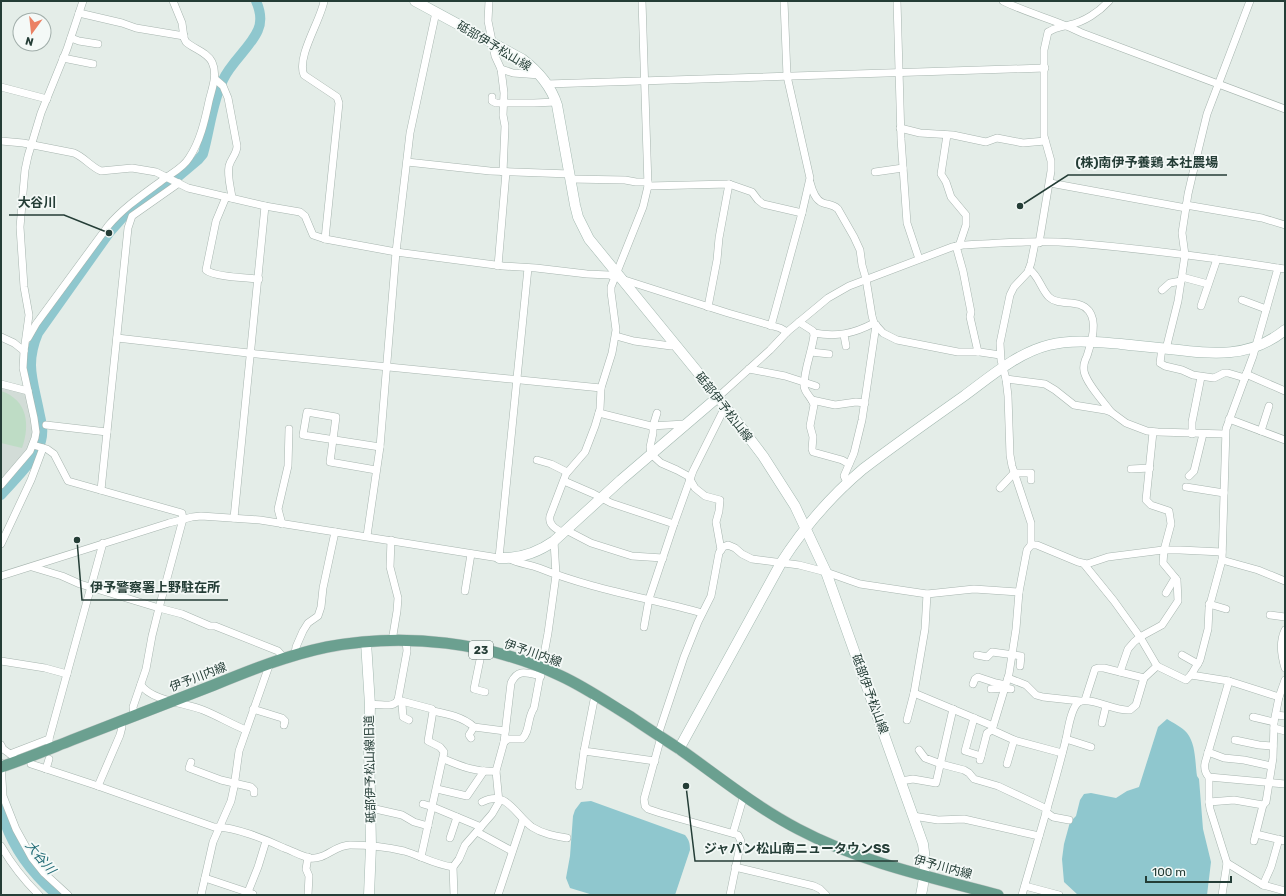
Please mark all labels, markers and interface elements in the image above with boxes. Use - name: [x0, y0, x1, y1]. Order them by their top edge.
- north arrow: [12, 12, 52, 52]
- street label: 砥部伊予松山線: [454, 18, 534, 74]
- text: N: [24, 34, 35, 48]
- callout: (株)南伊予養鶏 本社農場: [1068, 150, 1227, 175]
- text: (株)南伊予養鶏 本社農場: [1076, 155, 1218, 170]
- callout: 大谷川: [9, 190, 64, 215]
- text: 大谷川: [17, 195, 57, 210]
- street label: 砥部伊予松山線: [693, 370, 755, 444]
- callout: 伊予警察署上野駐在所: [82, 575, 228, 600]
- text: 伊予警察署上野駐在所: [90, 580, 220, 595]
- street label: 伊予川内線: [502, 637, 564, 669]
- road number: 23: [469, 641, 493, 659]
- street label: 砥部伊予松山線: [849, 652, 891, 736]
- street label: 伊予川内線: [167, 660, 229, 694]
- street label: 砥部伊予松山線旧道: [362, 715, 378, 823]
- callout: ジャパン松山南ニュータウンSS: [695, 836, 898, 861]
- water label: 大谷川: [22, 838, 60, 879]
- text: ジャパン松山南ニュータウンSS: [704, 841, 890, 856]
- street label: 伊予川内線: [912, 852, 974, 882]
- scale bar: [1146, 858, 1231, 884]
- text: 100 m: [1152, 865, 1186, 879]

